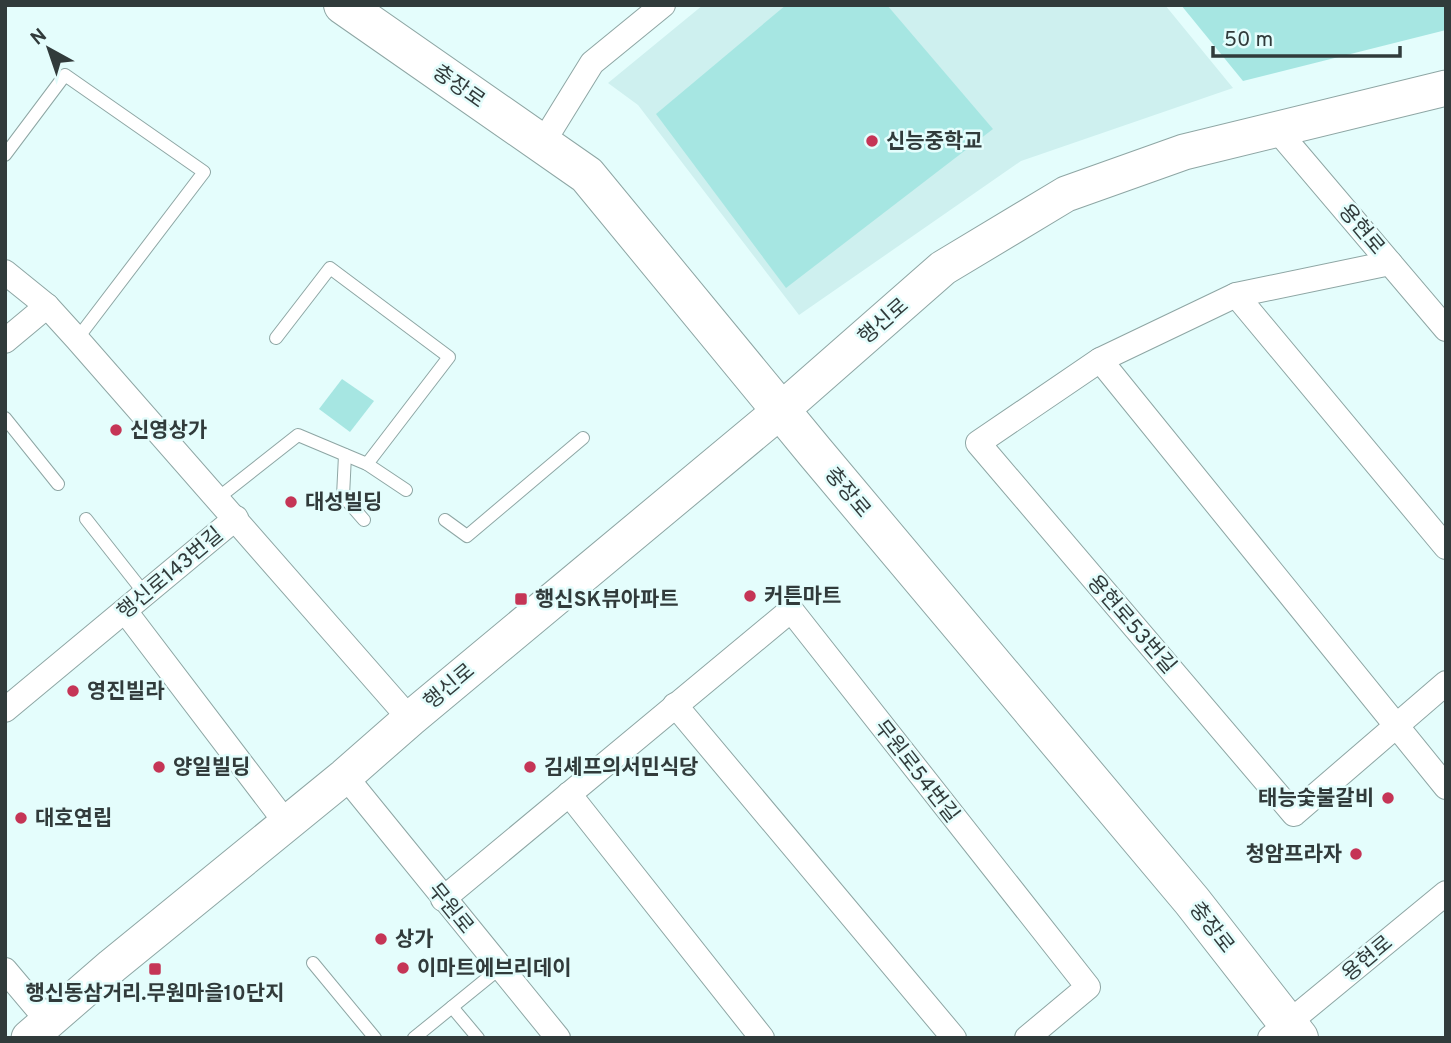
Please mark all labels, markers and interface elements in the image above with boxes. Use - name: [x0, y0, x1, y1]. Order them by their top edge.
- north arrow: [14, 14, 84, 84]
- scale bar: [1213, 14, 1400, 58]
- text: N: [26, 24, 52, 51]
- text: 50 m: [1224, 27, 1273, 54]
- street label: 충장로: [427, 60, 490, 115]
- place label: 신능중학교: [886, 129, 983, 156]
- marker: 신능중학교: [864, 133, 880, 149]
- street label: 용현로: [1332, 199, 1390, 261]
- street label: 행신로: [853, 293, 915, 351]
- place label: 신영상가: [130, 418, 207, 445]
- marker: 신영상가: [108, 422, 124, 438]
- street label: 충장로: [818, 462, 876, 524]
- place label: 대성빌딩: [305, 490, 382, 517]
- marker: 대성빌딩: [283, 494, 299, 510]
- street label: 행신로143번길: [113, 522, 229, 626]
- street label: 용현로53번길: [1081, 570, 1181, 680]
- place label: 커튼마트: [764, 584, 841, 611]
- place label: 행신SK뷰아파트: [535, 587, 679, 614]
- marker: 커튼마트: [742, 588, 758, 604]
- marker: 행신SK뷰아파트: [513, 591, 529, 607]
- street label: 행신로: [419, 658, 481, 716]
- place label: 영진빌라: [87, 679, 165, 706]
- marker: 영진빌라: [65, 683, 81, 699]
- street label: 무원로54번길: [867, 715, 964, 829]
- place label: 양일빌딩: [173, 755, 250, 782]
- place label: 김셰프의서민식당: [544, 755, 699, 782]
- marker: 양일빌딩: [151, 759, 167, 775]
- marker: 김셰프의서민식당: [522, 759, 538, 775]
- place label: 태능숯불갈비: [1258, 786, 1374, 813]
- marker: 태능숯불갈비: [1380, 790, 1396, 806]
- place label: 대호연립: [35, 806, 112, 833]
- marker: 대호연립: [13, 810, 29, 826]
- place label: 청암프라자: [1245, 842, 1342, 869]
- marker: 청암프라자: [1348, 846, 1364, 862]
- street label: 무원로: [421, 878, 479, 940]
- street label: 충장로: [1182, 897, 1239, 959]
- place label: 상가: [395, 927, 434, 954]
- street label: 용현로: [1337, 930, 1399, 988]
- marker: 상가: [373, 931, 389, 947]
- place label: 이마트에브리데이: [417, 956, 572, 983]
- marker: 이마트에브리데이: [395, 960, 411, 976]
- marker: 행신동삼거리.무원마을10단지: [147, 961, 163, 977]
- place label: 행신동삼거리.무원마을10단지: [25, 981, 285, 1008]

